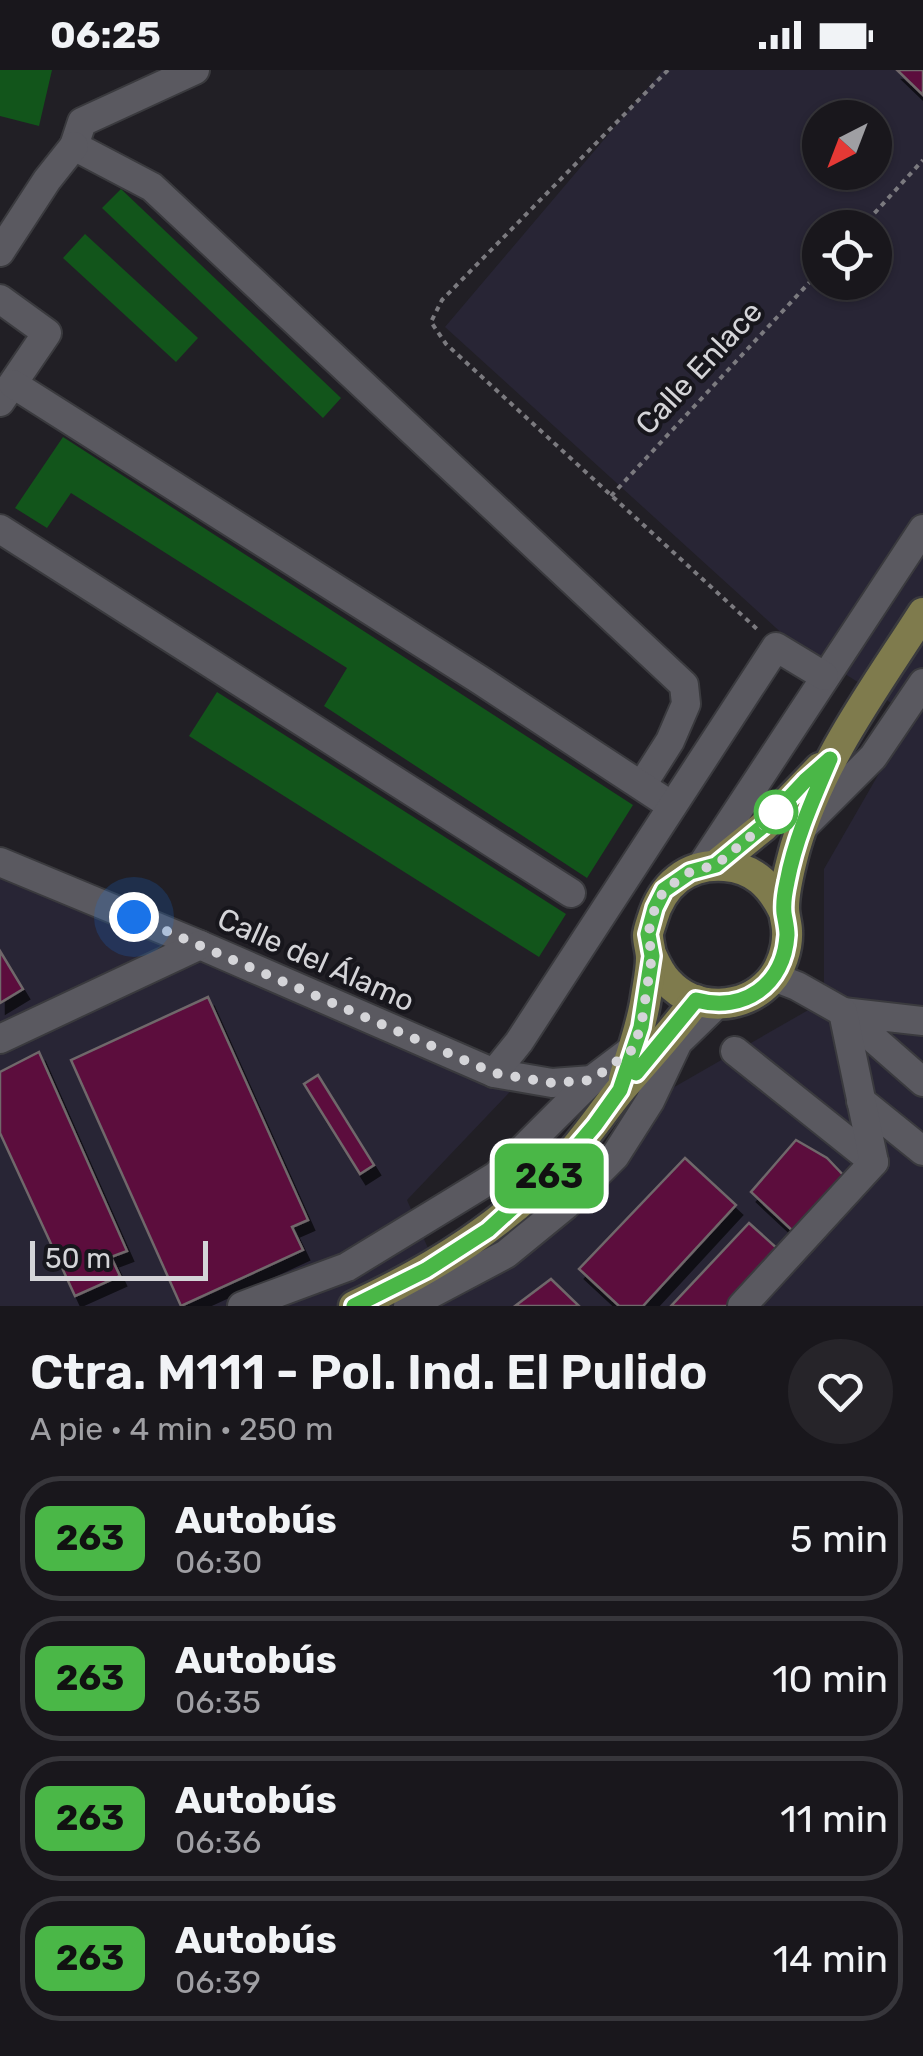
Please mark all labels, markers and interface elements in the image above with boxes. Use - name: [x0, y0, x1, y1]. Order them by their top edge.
- text: 06:25: [50, 12, 161, 58]
- north arrow: [802, 100, 892, 190]
- map controls: [802, 100, 892, 300]
- button: locate: [802, 210, 892, 300]
- street label: Calle Enlace: [628, 294, 770, 442]
- unlabelled marker: [755, 791, 797, 833]
- your location: [109, 892, 159, 942]
- street label: Calle del Álamo: [212, 901, 420, 1019]
- line badge: 263: [492, 1144, 606, 1208]
- text: 263: [515, 1155, 583, 1197]
- scale bar: [30, 1236, 208, 1280]
- text: 50 m: [45, 1242, 111, 1275]
- button: heart: [788, 1339, 893, 1444]
- text: Ctra. M111 - Pol. Ind. El Pulido: [30, 1344, 707, 1401]
- text: A pie · 4 min · 250 m: [30, 1410, 333, 1448]
- text: Autobús: [175, 1497, 337, 1543]
- text: 5 min: [790, 1516, 888, 1562]
- text: 263: [56, 1517, 124, 1559]
- text: 06:30: [175, 1543, 262, 1581]
- text: Autobús: [175, 1637, 337, 1683]
- text: 10 min: [772, 1656, 888, 1702]
- text: 263: [56, 1657, 124, 1699]
- text: 06:35: [175, 1683, 261, 1721]
- text: Autobús: [175, 1777, 337, 1823]
- text: 11 min: [780, 1796, 888, 1842]
- text: 263: [56, 1797, 124, 1839]
- text: 06:36: [175, 1823, 261, 1861]
- text: Autobús: [175, 1917, 337, 1963]
- text: 14 min: [773, 1936, 888, 1982]
- text: 263: [56, 1937, 124, 1979]
- text: 06:39: [175, 1963, 261, 2001]

